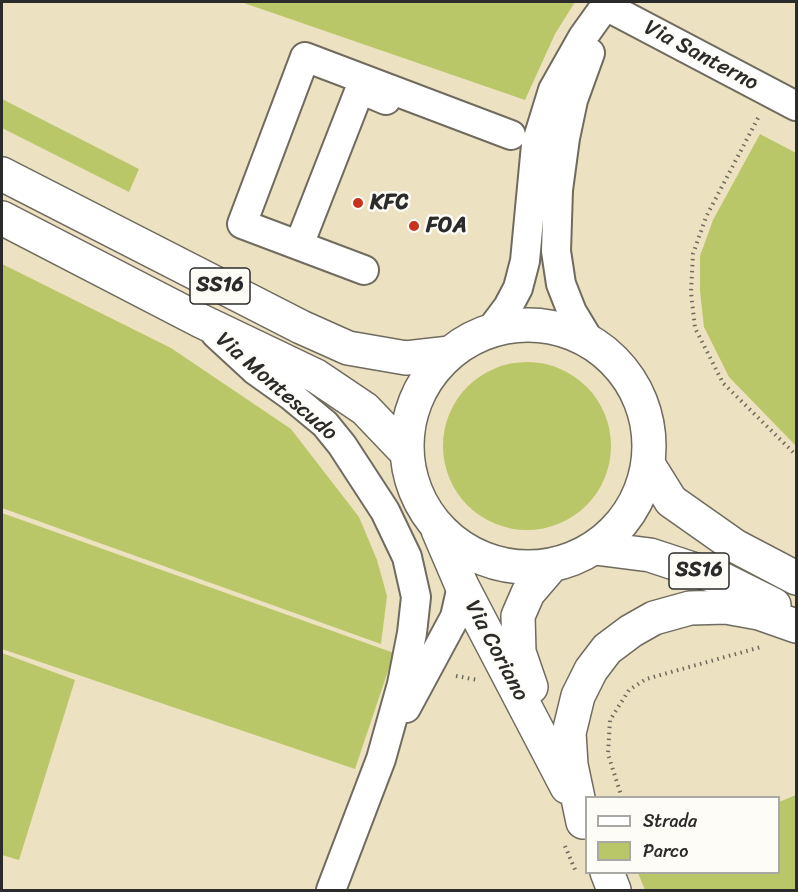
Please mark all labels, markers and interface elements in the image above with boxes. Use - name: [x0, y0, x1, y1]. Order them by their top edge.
- street label: Via Santerno: [639, 15, 763, 97]
- place label: KFC: [370, 190, 409, 216]
- marker: KFC: [351, 196, 365, 210]
- place label: FOA: [426, 213, 467, 239]
- marker: FOA: [407, 219, 421, 233]
- road number: SS16: [190, 268, 250, 304]
- street label: Via Montescudo: [210, 327, 342, 447]
- road number: SS16: [669, 553, 729, 589]
- street label: Via Coriano: [459, 596, 533, 706]
- legend: [585, 796, 780, 874]
- text: Strada: [643, 805, 697, 837]
- text: Parco: [643, 835, 688, 867]

